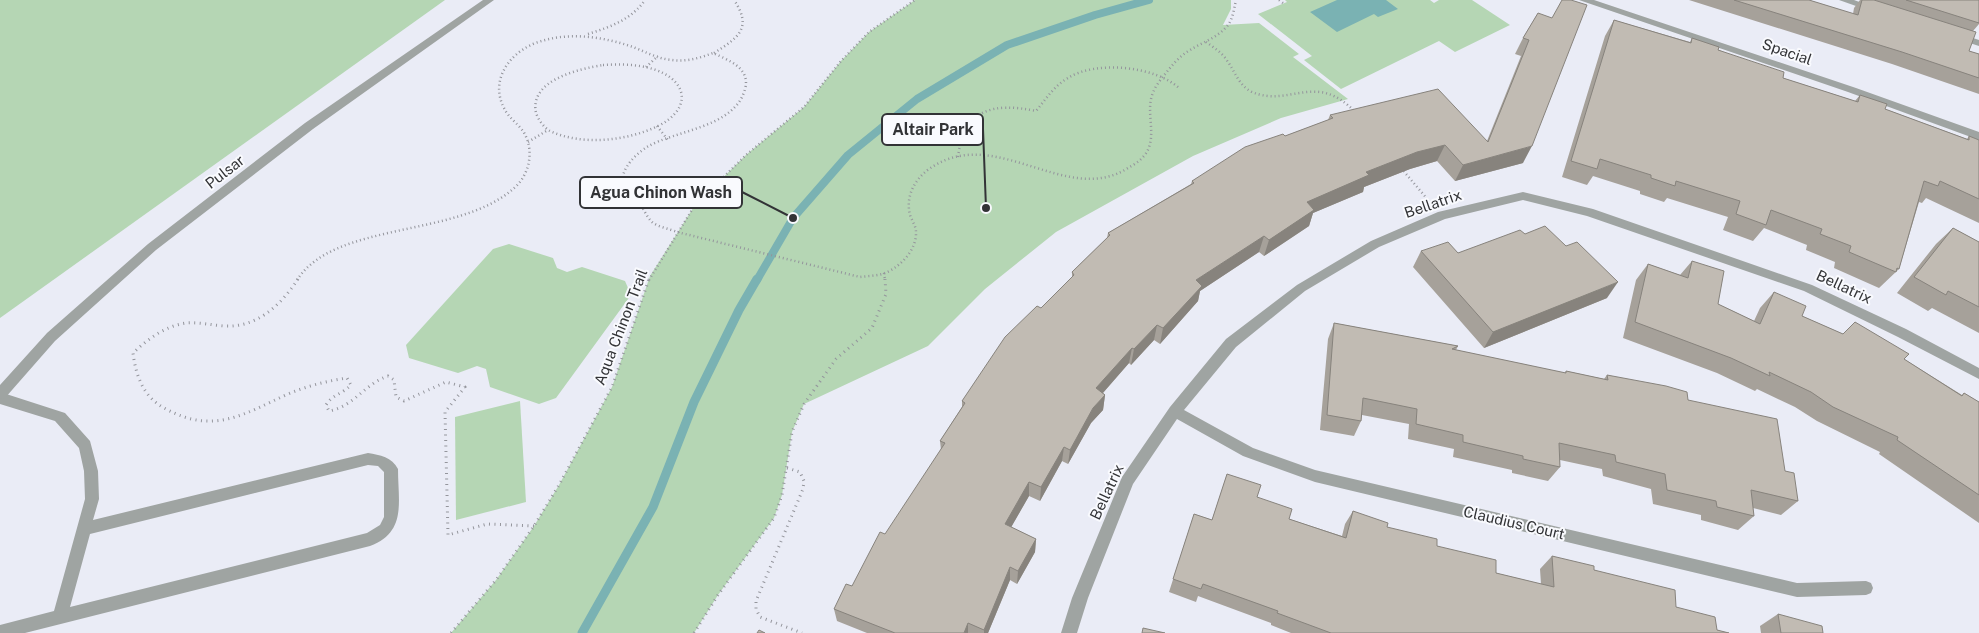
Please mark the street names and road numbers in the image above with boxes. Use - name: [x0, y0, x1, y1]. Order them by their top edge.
- street label: Spacial: [1760, 35, 1814, 68]
- street label: Pulsar: [202, 151, 248, 192]
- street label: Bellatrix: [1402, 186, 1464, 221]
- street label: Aqua Chinon Trail: [591, 266, 650, 387]
- street label: Bellatrix: [1814, 266, 1875, 307]
- street label: Bellatrix: [1086, 461, 1127, 522]
- street label: Claudius Court: [1462, 503, 1567, 542]

